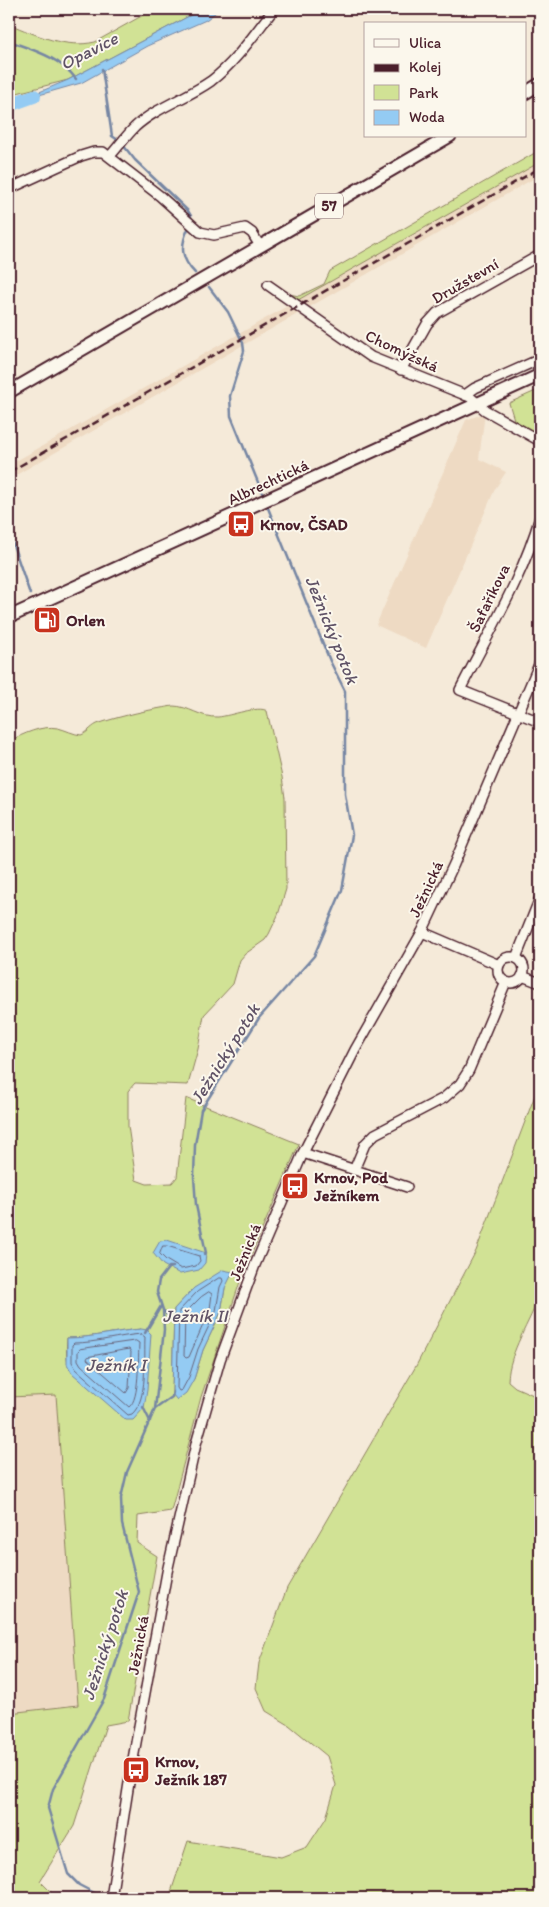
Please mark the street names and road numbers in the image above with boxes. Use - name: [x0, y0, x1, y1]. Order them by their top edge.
- road number: 57: [315, 194, 343, 218]
- street label: Družstevní: [428, 254, 502, 308]
- street label: Chomýžská: [362, 326, 442, 377]
- street label: Albrechtická: [225, 455, 312, 509]
- street label: Šafaříkova: [464, 560, 514, 635]
- street label: Ježnická: [405, 857, 448, 920]
- street label: Ježnická: [225, 1220, 265, 1283]
- street label: Ježnická: [123, 1613, 153, 1676]

